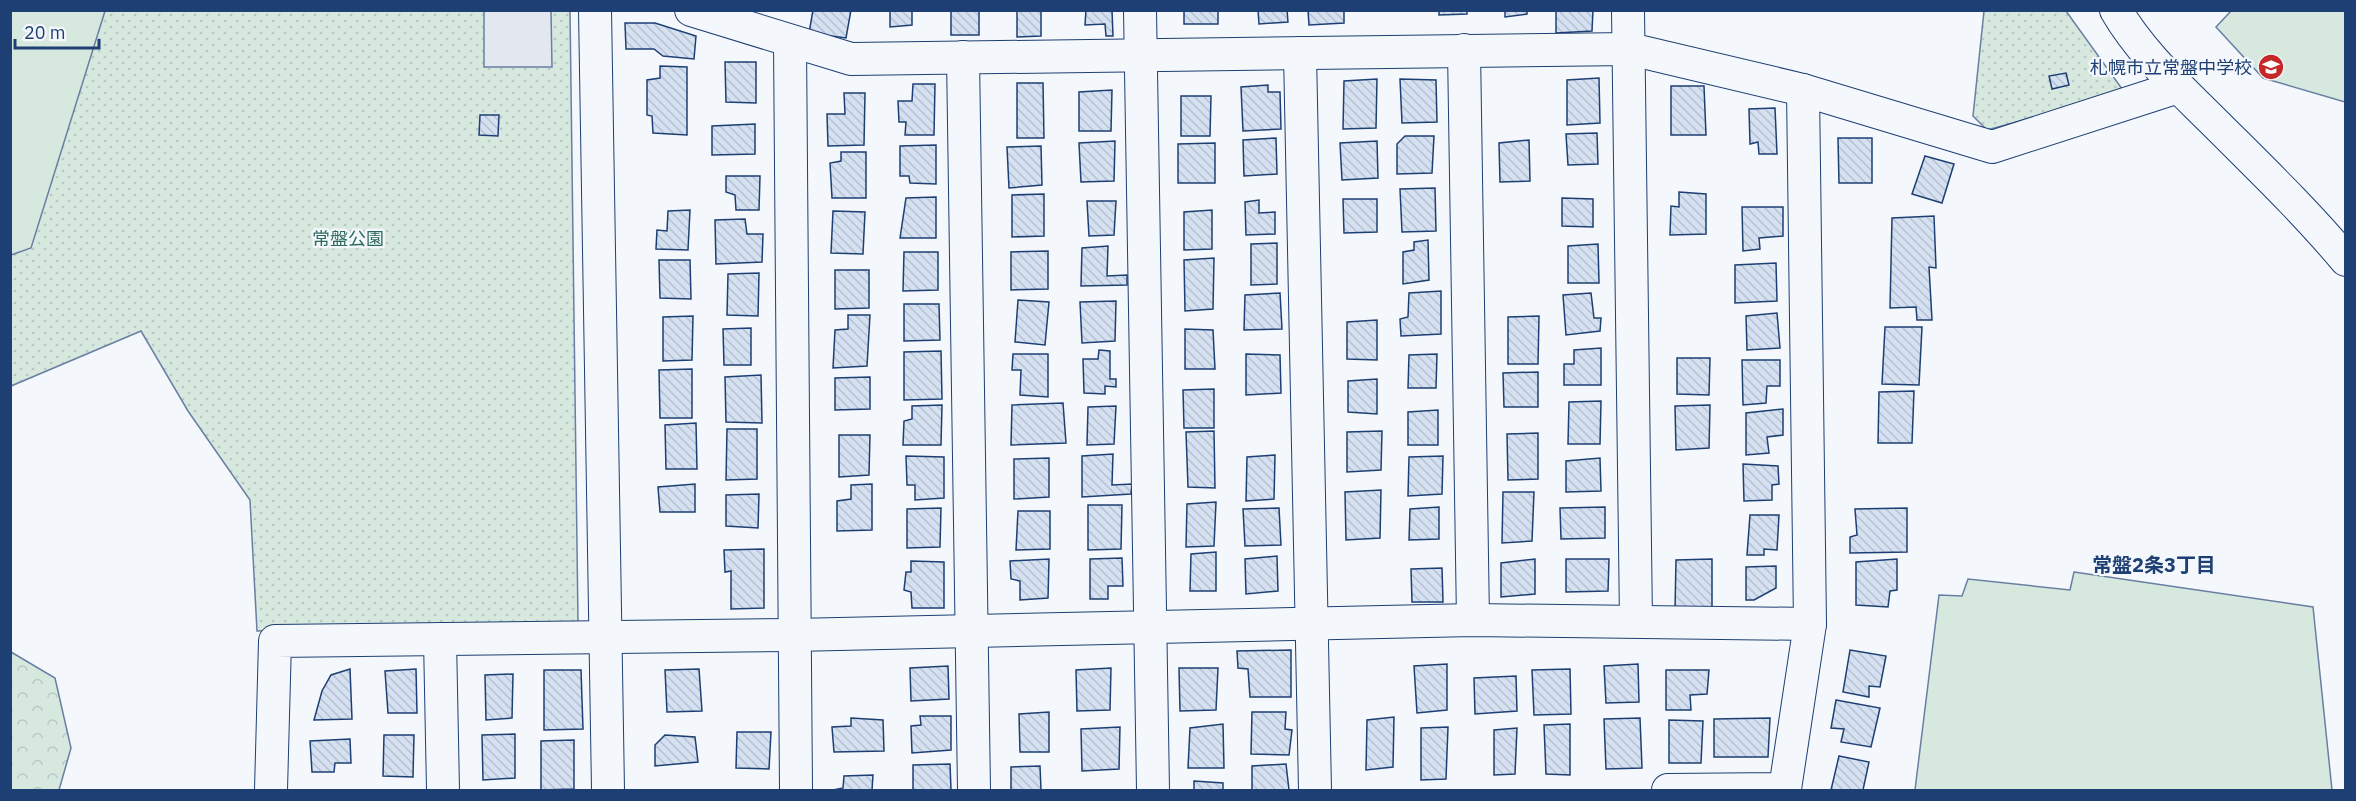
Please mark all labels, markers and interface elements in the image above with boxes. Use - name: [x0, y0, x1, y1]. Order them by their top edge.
- scale bar: [15, 12, 99, 50]
- text: 20 m: [24, 21, 66, 44]
- school or university icon: 札幌市立常盤中学校: [2256, 52, 2286, 82]
- place label: 札幌市立常盤中学校: [2090, 56, 2252, 79]
- park label: 常盤公園: [312, 227, 384, 250]
- district label: 常盤2条3丁目: [2092, 551, 2216, 578]

